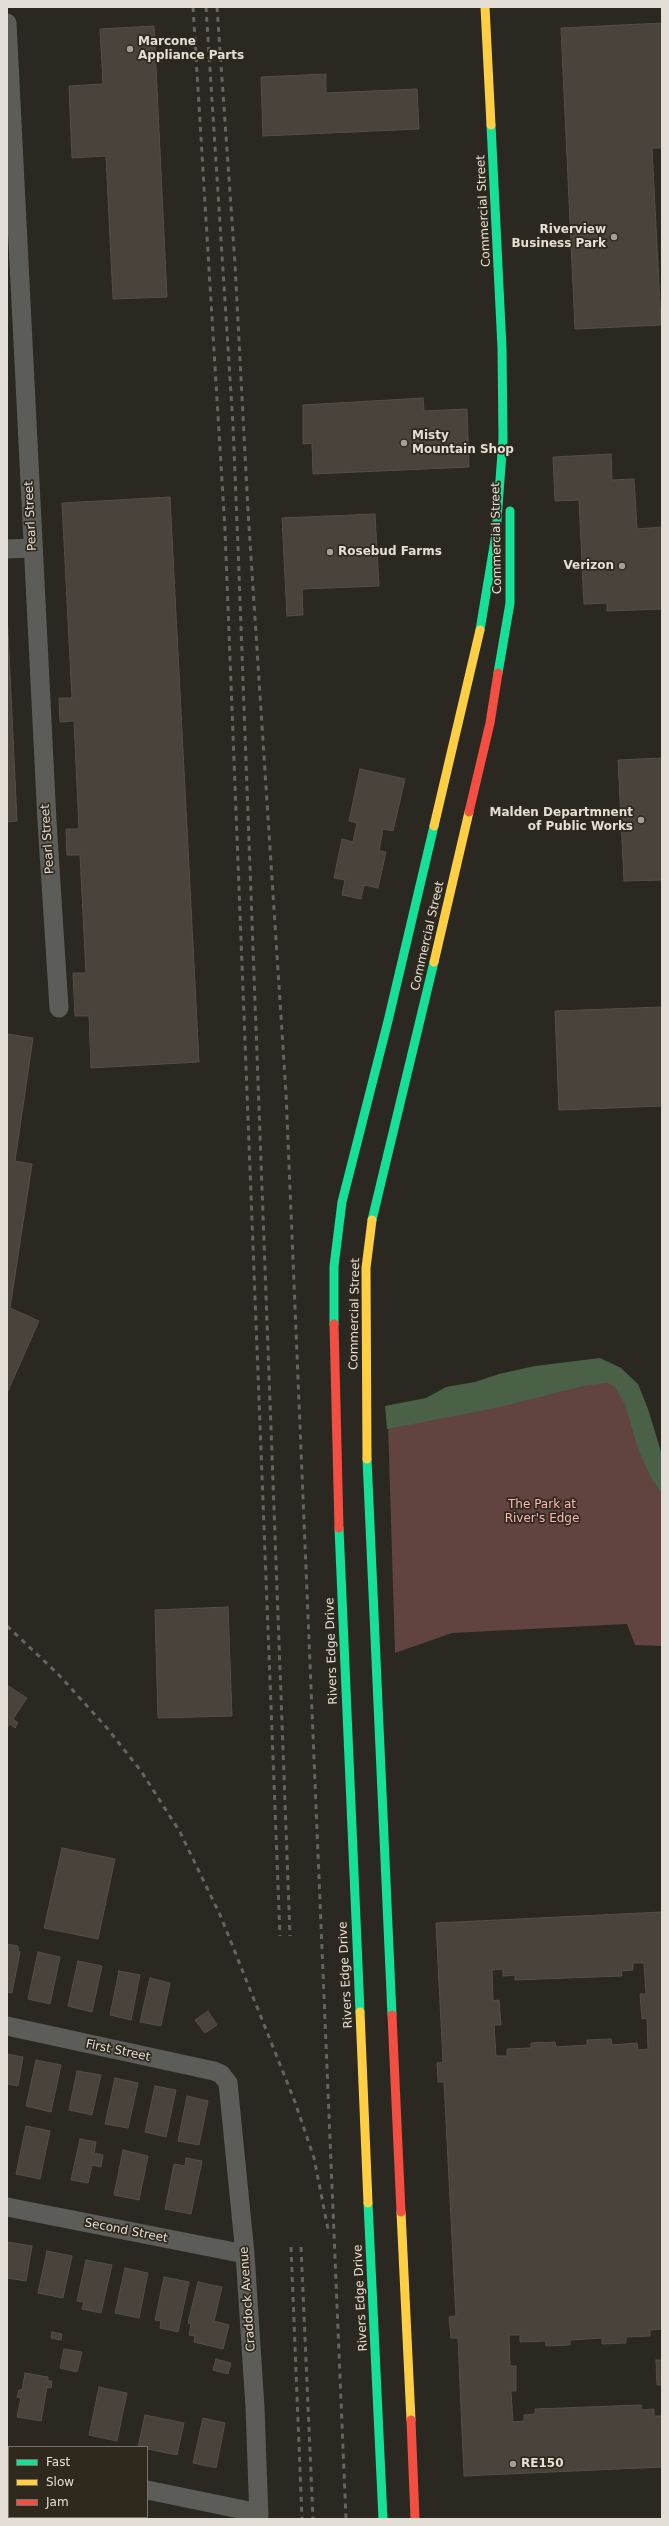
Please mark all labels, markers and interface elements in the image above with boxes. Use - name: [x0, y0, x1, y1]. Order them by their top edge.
- place label: Marcone Appliance Parts: [138, 35, 244, 63]
- marker: Marcone Appliance Parts: [125, 44, 135, 54]
- street label: Commercial Street: [474, 155, 494, 267]
- place label: Riverview Business Park: [511, 223, 606, 251]
- marker: Riverview Business Park: [609, 232, 619, 242]
- place label: Misty Mountain Shop: [412, 429, 514, 457]
- marker: Misty Mountain Shop: [399, 438, 409, 448]
- street label: Pearl Street: [22, 481, 40, 551]
- street label: Commercial Street: [489, 482, 505, 594]
- place label: Rosebud Farms: [338, 545, 442, 559]
- marker: Rosebud Farms: [325, 547, 335, 557]
- place label: Verizon: [563, 559, 614, 573]
- marker: Verizon: [617, 561, 627, 571]
- street label: Pearl Street: [38, 804, 58, 874]
- place label: Malden Departmnent of Public Works: [489, 806, 633, 834]
- marker: Malden Departmnent of Public Works: [636, 815, 646, 825]
- street label: Commercial Street: [408, 880, 448, 992]
- street label: Commercial Street: [347, 1258, 363, 1370]
- park label: The Park at River's Edge: [505, 1498, 579, 1526]
- street label: Rivers Edge Drive: [323, 1597, 341, 1705]
- street label: Rivers Edge Drive: [336, 1921, 356, 2029]
- street label: First Street: [84, 2037, 152, 2065]
- street label: Second Street: [83, 2216, 169, 2246]
- street label: Rivers Edge Drive: [351, 2244, 371, 2352]
- street label: Craddock Avenue: [237, 2246, 259, 2352]
- legend: [8, 2446, 148, 2518]
- text: Fast: [46, 2455, 70, 2469]
- place label: RE150: [521, 2457, 563, 2471]
- marker: RE150: [508, 2459, 518, 2469]
- text: Slow: [46, 2475, 74, 2489]
- text: Jam: [46, 2495, 69, 2509]

